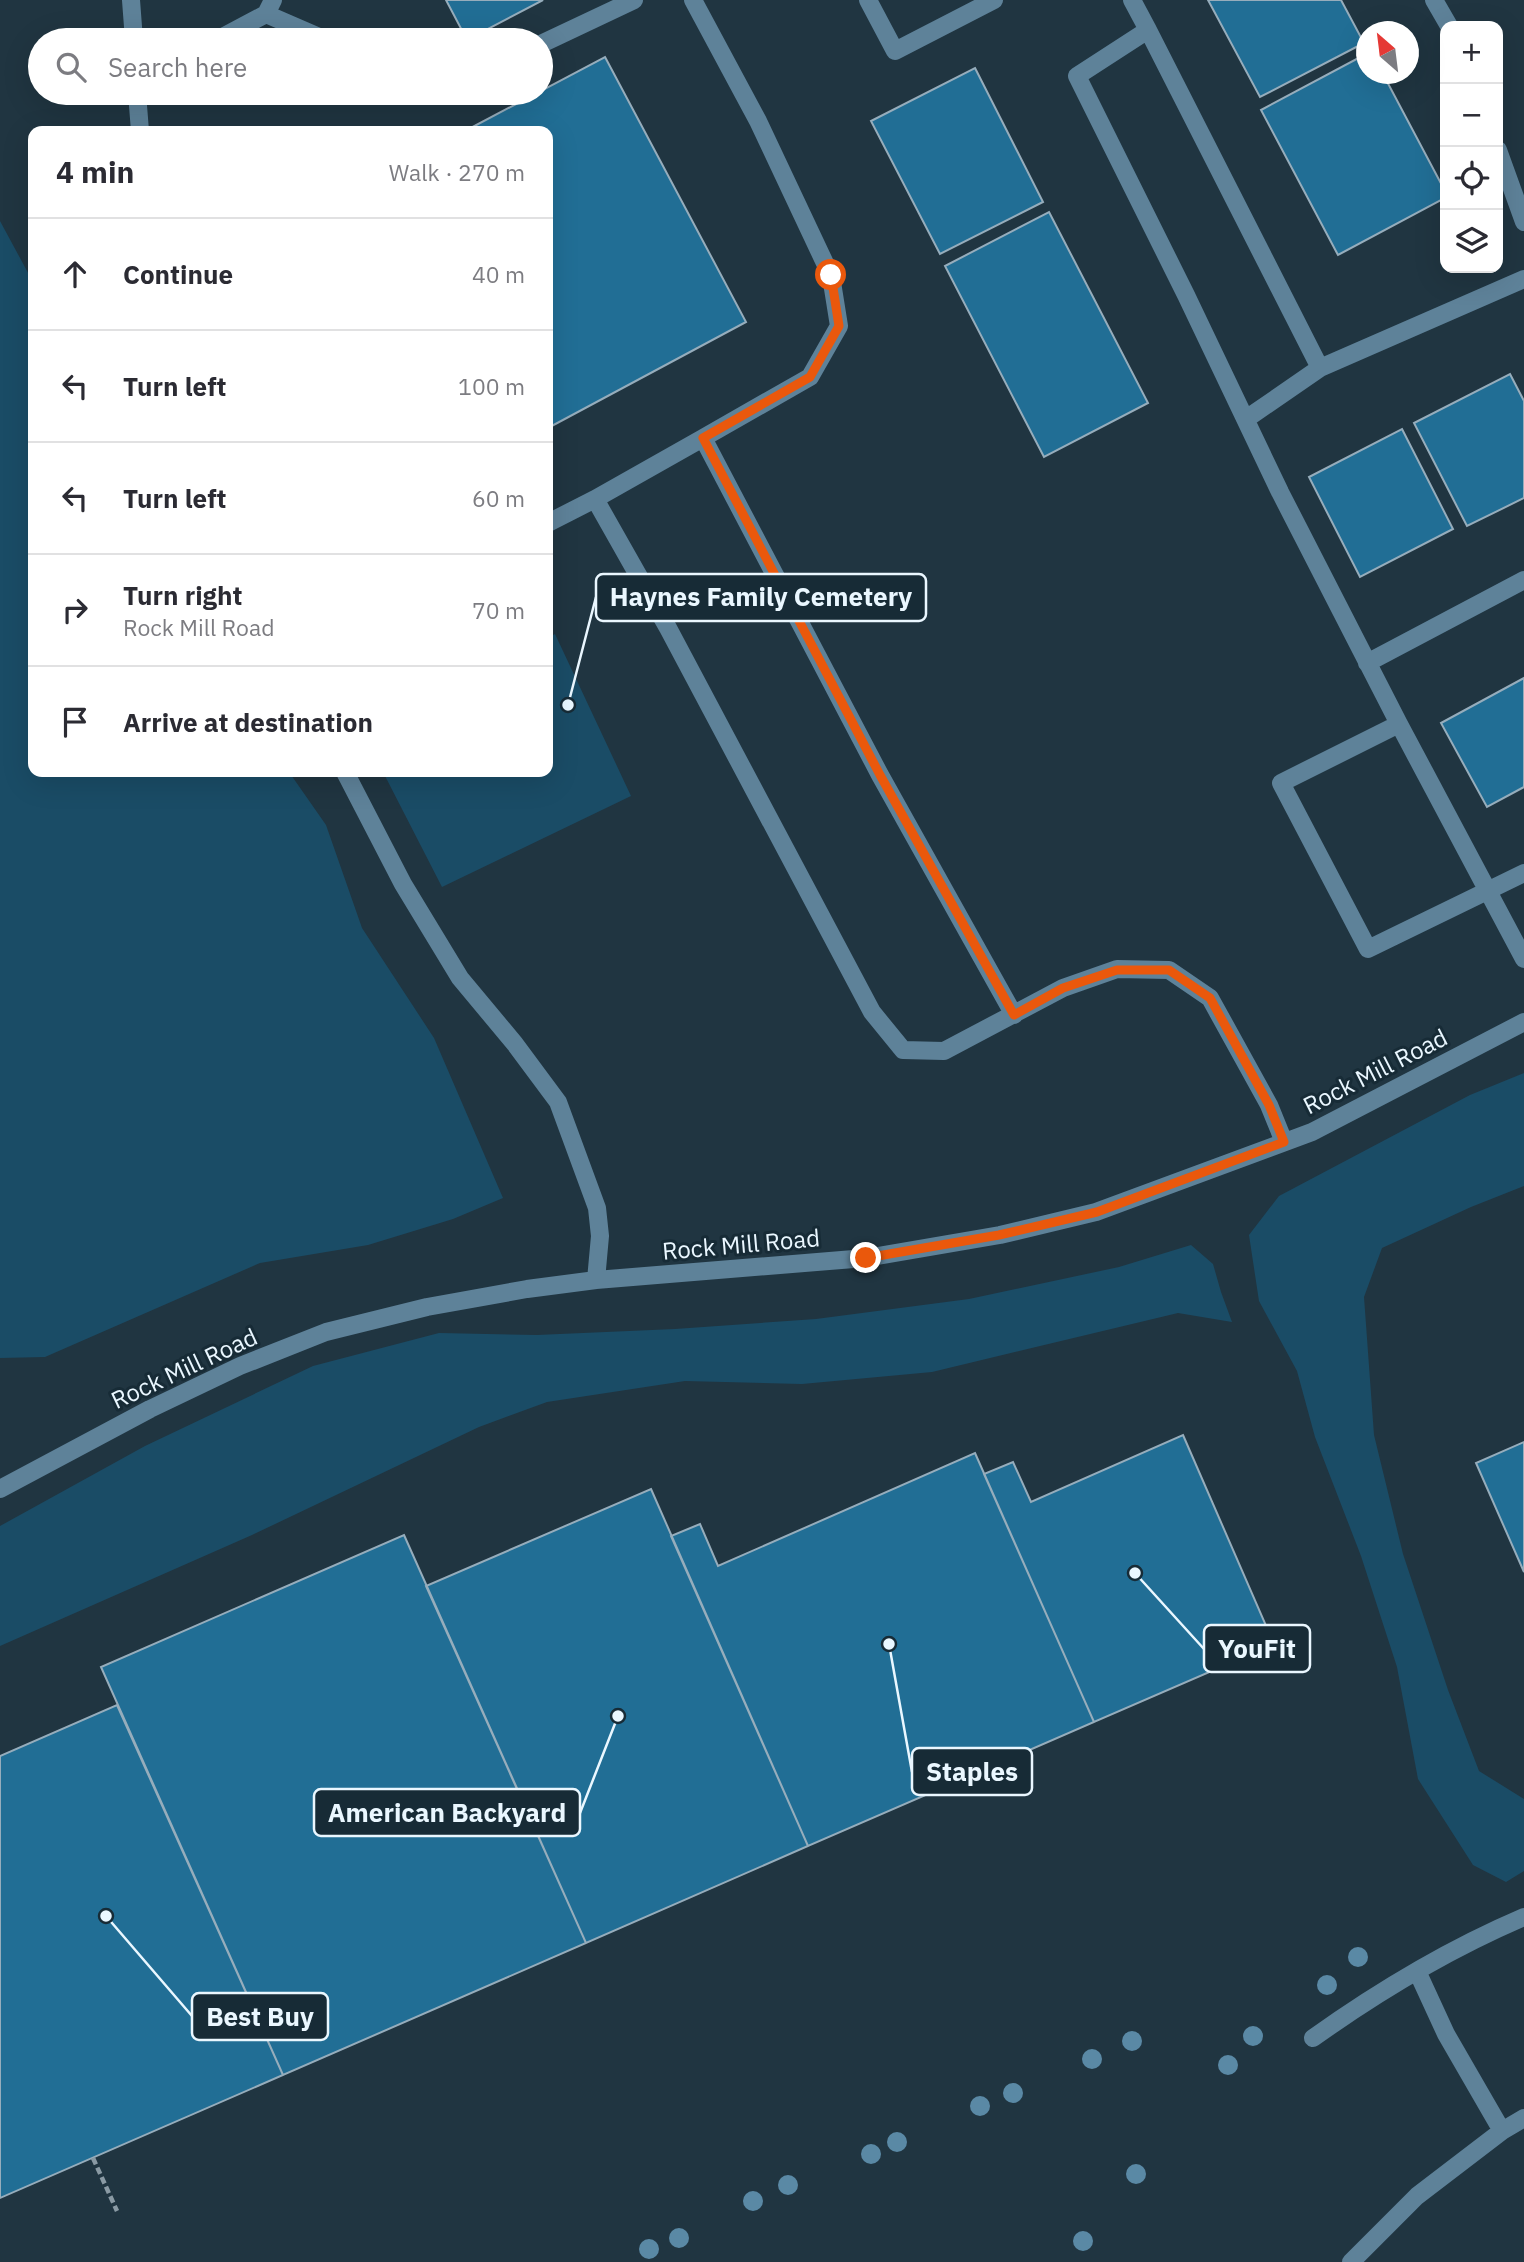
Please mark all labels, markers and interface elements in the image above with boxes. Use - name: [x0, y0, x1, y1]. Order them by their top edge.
- north arrow: [1356, 21, 1419, 84]
- map controls: [1440, 21, 1503, 273]
- button: +: [1440, 21, 1503, 84]
- search box: [28, 28, 553, 105]
- icon: search: [52, 48, 90, 86]
- text: Search here: [108, 50, 247, 84]
- button: −: [1440, 84, 1503, 147]
- button: locate: [1440, 147, 1503, 210]
- text: 4 min: [56, 152, 134, 191]
- text: Walk · 270 m: [389, 157, 525, 187]
- button: layers: [1440, 210, 1503, 273]
- icon: ahead: [56, 255, 94, 293]
- text: Continue: [123, 257, 233, 291]
- text: 40 m: [472, 259, 525, 289]
- route start: [815, 259, 846, 290]
- icon: left: [56, 367, 94, 405]
- text: Turn left: [123, 369, 226, 403]
- text: 100 m: [458, 371, 525, 401]
- icon: left: [56, 479, 94, 517]
- text: Turn left: [123, 481, 226, 515]
- text: 60 m: [472, 483, 525, 513]
- callout: Haynes Family Cemetery: [596, 574, 926, 621]
- text: Turn right: [123, 578, 242, 612]
- text: Haynes Family Cemetery: [610, 579, 912, 613]
- icon: right: [56, 591, 94, 629]
- text: 70 m: [472, 595, 525, 625]
- text: Rock Mill Road: [123, 612, 275, 642]
- icon: arrive: [56, 703, 94, 741]
- text: Arrive at destination: [123, 705, 373, 739]
- street label: Rock Mill Road: [1297, 1021, 1453, 1121]
- street label: Rock Mill Road: [661, 1221, 821, 1267]
- route end: [850, 1242, 881, 1273]
- street label: Rock Mill Road: [106, 1320, 262, 1416]
- callout: YouFit: [1204, 1625, 1310, 1672]
- text: YouFit: [1218, 1631, 1296, 1665]
- callout: Staples: [912, 1748, 1032, 1795]
- text: Staples: [926, 1754, 1018, 1788]
- callout: American Backyard: [314, 1789, 580, 1836]
- text: American Backyard: [328, 1795, 566, 1829]
- callout: Best Buy: [192, 1993, 328, 2040]
- text: Best Buy: [206, 1999, 314, 2033]

